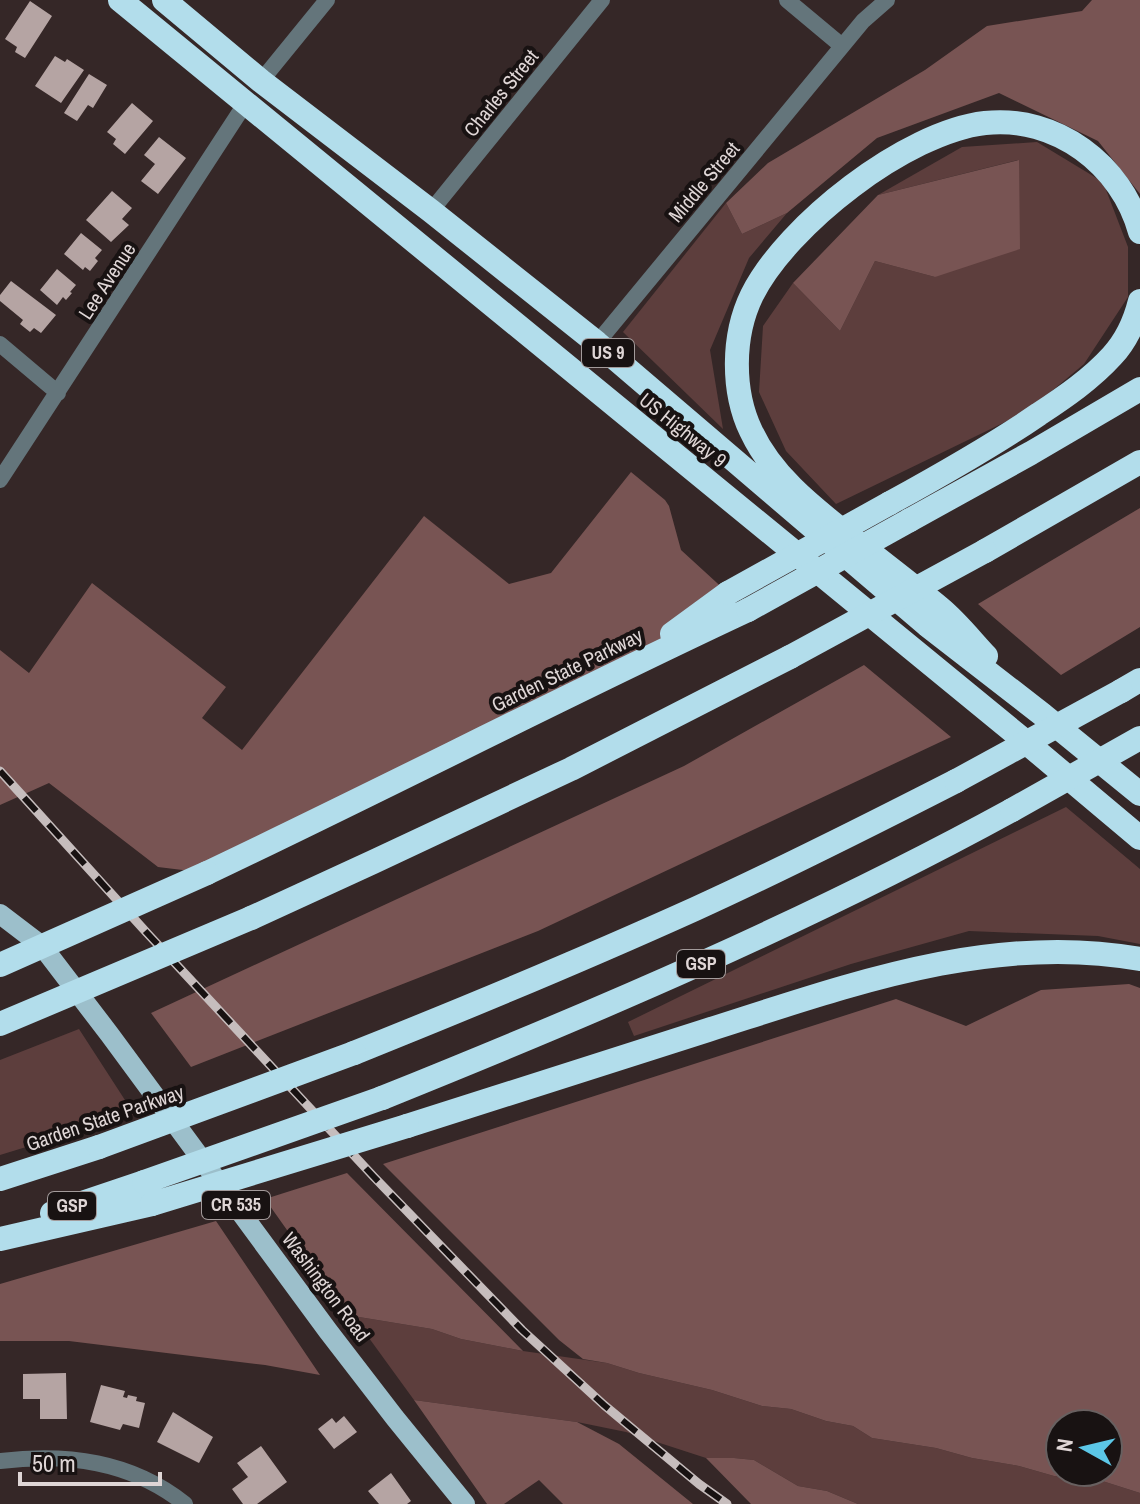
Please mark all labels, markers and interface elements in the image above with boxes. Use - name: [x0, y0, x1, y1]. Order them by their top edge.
- street label: Charles Street: [457, 43, 544, 142]
- street label: Middle Street: [662, 135, 746, 228]
- street label: Lee Avenue: [72, 237, 141, 324]
- road number: US 9: [582, 339, 634, 367]
- street label: US Highway 9: [634, 386, 733, 473]
- street label: Garden State Parkway: [487, 621, 648, 718]
- road number: GSP: [677, 950, 725, 978]
- street label: Garden State Parkway: [22, 1078, 188, 1157]
- road number: CR 535: [202, 1191, 270, 1219]
- road number: GSP: [48, 1192, 96, 1220]
- street label: Washington Road: [276, 1226, 377, 1347]
- north arrow: [1044, 1408, 1124, 1488]
- scale bar: [20, 1436, 160, 1486]
- text: N: [1048, 1437, 1080, 1454]
- text: 50 m: [32, 1447, 76, 1479]

